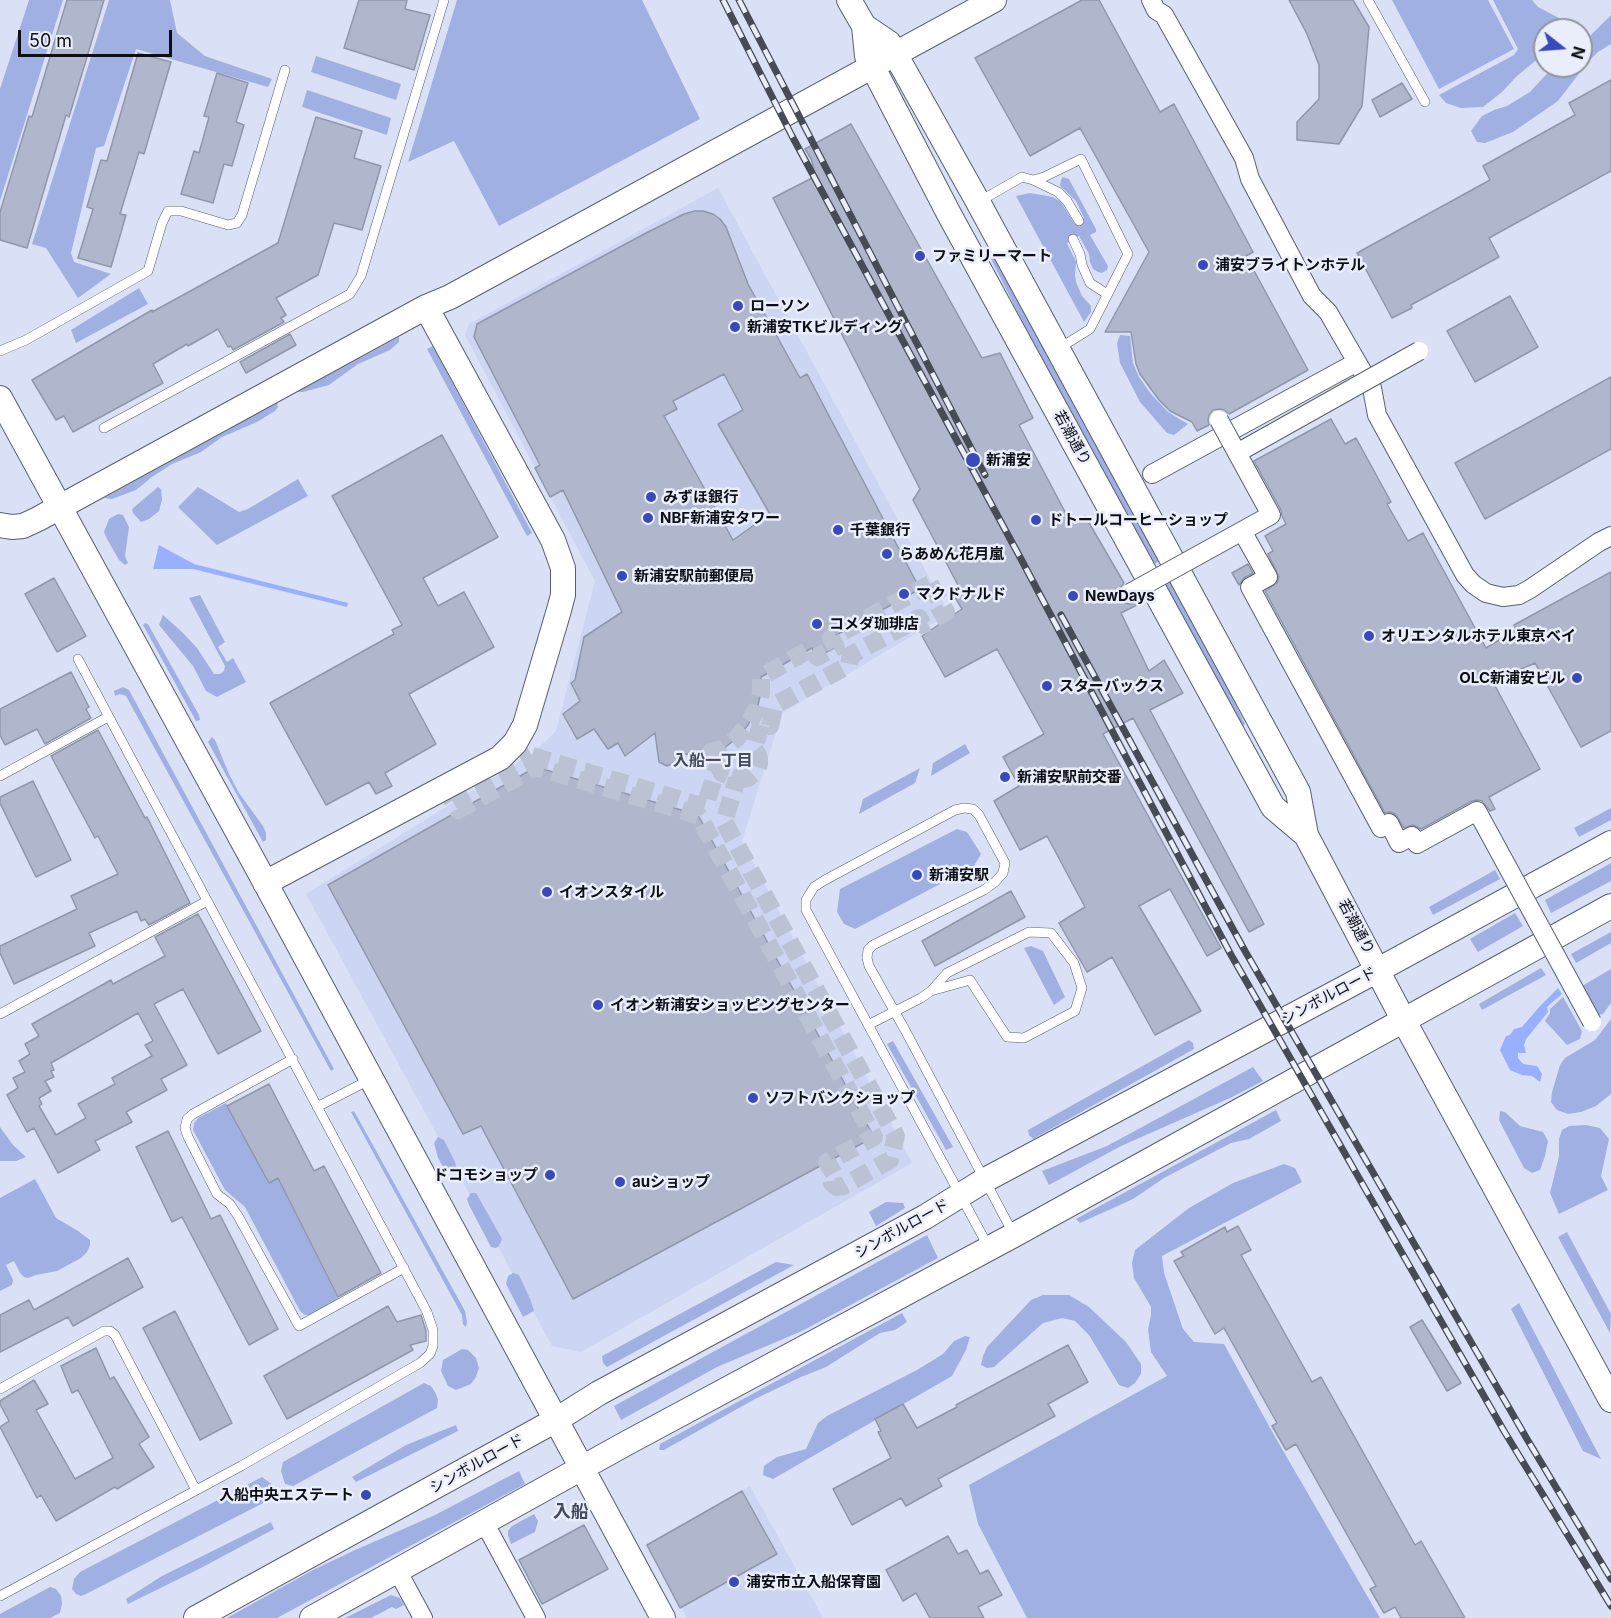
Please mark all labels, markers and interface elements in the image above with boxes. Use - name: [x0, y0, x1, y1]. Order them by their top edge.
- scale bar: [21, 18, 176, 56]
- north arrow: [1533, 18, 1593, 78]
- text: 50 m: [29, 30, 72, 51]
- text: N: [1567, 44, 1590, 61]
- place label: ファミリーマート: [932, 247, 1052, 265]
- marker: ファミリーマート: [913, 249, 927, 263]
- place label: 浦安ブライトンホテル: [1215, 256, 1365, 274]
- marker: 浦安ブライトンホテル: [1196, 258, 1210, 272]
- place label: ローソン: [750, 297, 810, 315]
- marker: ローソン: [731, 299, 745, 313]
- place label: 新浦安TKビルディング: [747, 318, 903, 336]
- marker: 新浦安TKビルディング: [728, 320, 742, 334]
- street label: 若潮通り: [1050, 407, 1094, 469]
- marker: 新浦安: [964, 451, 982, 469]
- place label: 新浦安: [986, 451, 1031, 469]
- place label: みずほ銀行: [663, 488, 738, 506]
- marker: みずほ銀行: [644, 490, 658, 504]
- place label: NBF新浦安タワー: [660, 509, 780, 527]
- marker: NBF新浦安タワー: [641, 511, 655, 525]
- place label: ドトールコーヒーショップ: [1048, 511, 1228, 529]
- marker: ドトールコーヒーショップ: [1029, 513, 1043, 527]
- place label: 千葉銀行: [850, 521, 910, 539]
- marker: 千葉銀行: [831, 523, 845, 537]
- place label: らあめん花月嵐: [899, 545, 1004, 563]
- marker: らあめん花月嵐: [880, 547, 894, 561]
- place label: 新浦安駅前郵便局: [634, 567, 754, 585]
- marker: 新浦安駅前郵便局: [615, 569, 629, 583]
- place label: マクドナルド: [916, 585, 1006, 603]
- marker: マクドナルド: [897, 587, 911, 601]
- place label: NewDays: [1085, 587, 1155, 605]
- marker: NewDays: [1066, 589, 1080, 603]
- place label: コメダ珈琲店: [829, 615, 919, 633]
- marker: コメダ珈琲店: [810, 617, 824, 631]
- place label: オリエンタルホテル東京ベイ: [1381, 627, 1576, 645]
- marker: オリエンタルホテル東京ベイ: [1362, 629, 1376, 643]
- place label: OLC新浦安ビル: [1459, 669, 1565, 687]
- marker: OLC新浦安ビル: [1570, 671, 1584, 685]
- place label: スターバックス: [1059, 677, 1164, 695]
- marker: スターバックス: [1040, 679, 1054, 693]
- district label: 入船一丁目: [673, 751, 753, 771]
- place label: 新浦安駅前交番: [1017, 768, 1122, 786]
- marker: 新浦安駅前交番: [998, 770, 1012, 784]
- place label: 新浦安駅: [929, 866, 989, 884]
- marker: 新浦安駅: [910, 868, 924, 882]
- place label: イオンスタイル: [559, 883, 664, 901]
- marker: イオンスタイル: [540, 885, 554, 899]
- street label: 若潮通り: [1334, 896, 1378, 958]
- street label: シンボルロード: [1278, 963, 1380, 1029]
- place label: イオン新浦安ショッピングセンター: [610, 996, 850, 1014]
- marker: イオン新浦安ショッピングセンター: [591, 998, 605, 1012]
- place label: ソフトバンクショップ: [765, 1089, 915, 1107]
- marker: ソフトバンクショップ: [746, 1091, 760, 1105]
- place label: ドコモショップ: [433, 1166, 538, 1184]
- marker: ドコモショップ: [543, 1168, 557, 1182]
- place label: auショップ: [632, 1173, 710, 1191]
- marker: auショップ: [613, 1175, 627, 1189]
- street label: シンボルロード: [852, 1196, 952, 1262]
- street label: シンボルロード: [427, 1431, 527, 1497]
- place label: 入船中央エステート: [219, 1486, 354, 1504]
- marker: 入船中央エステート: [359, 1488, 373, 1502]
- district label: 入船: [553, 1502, 589, 1524]
- place label: 浦安市立入船保育園: [746, 1573, 881, 1591]
- marker: 浦安市立入船保育園: [727, 1575, 741, 1589]

